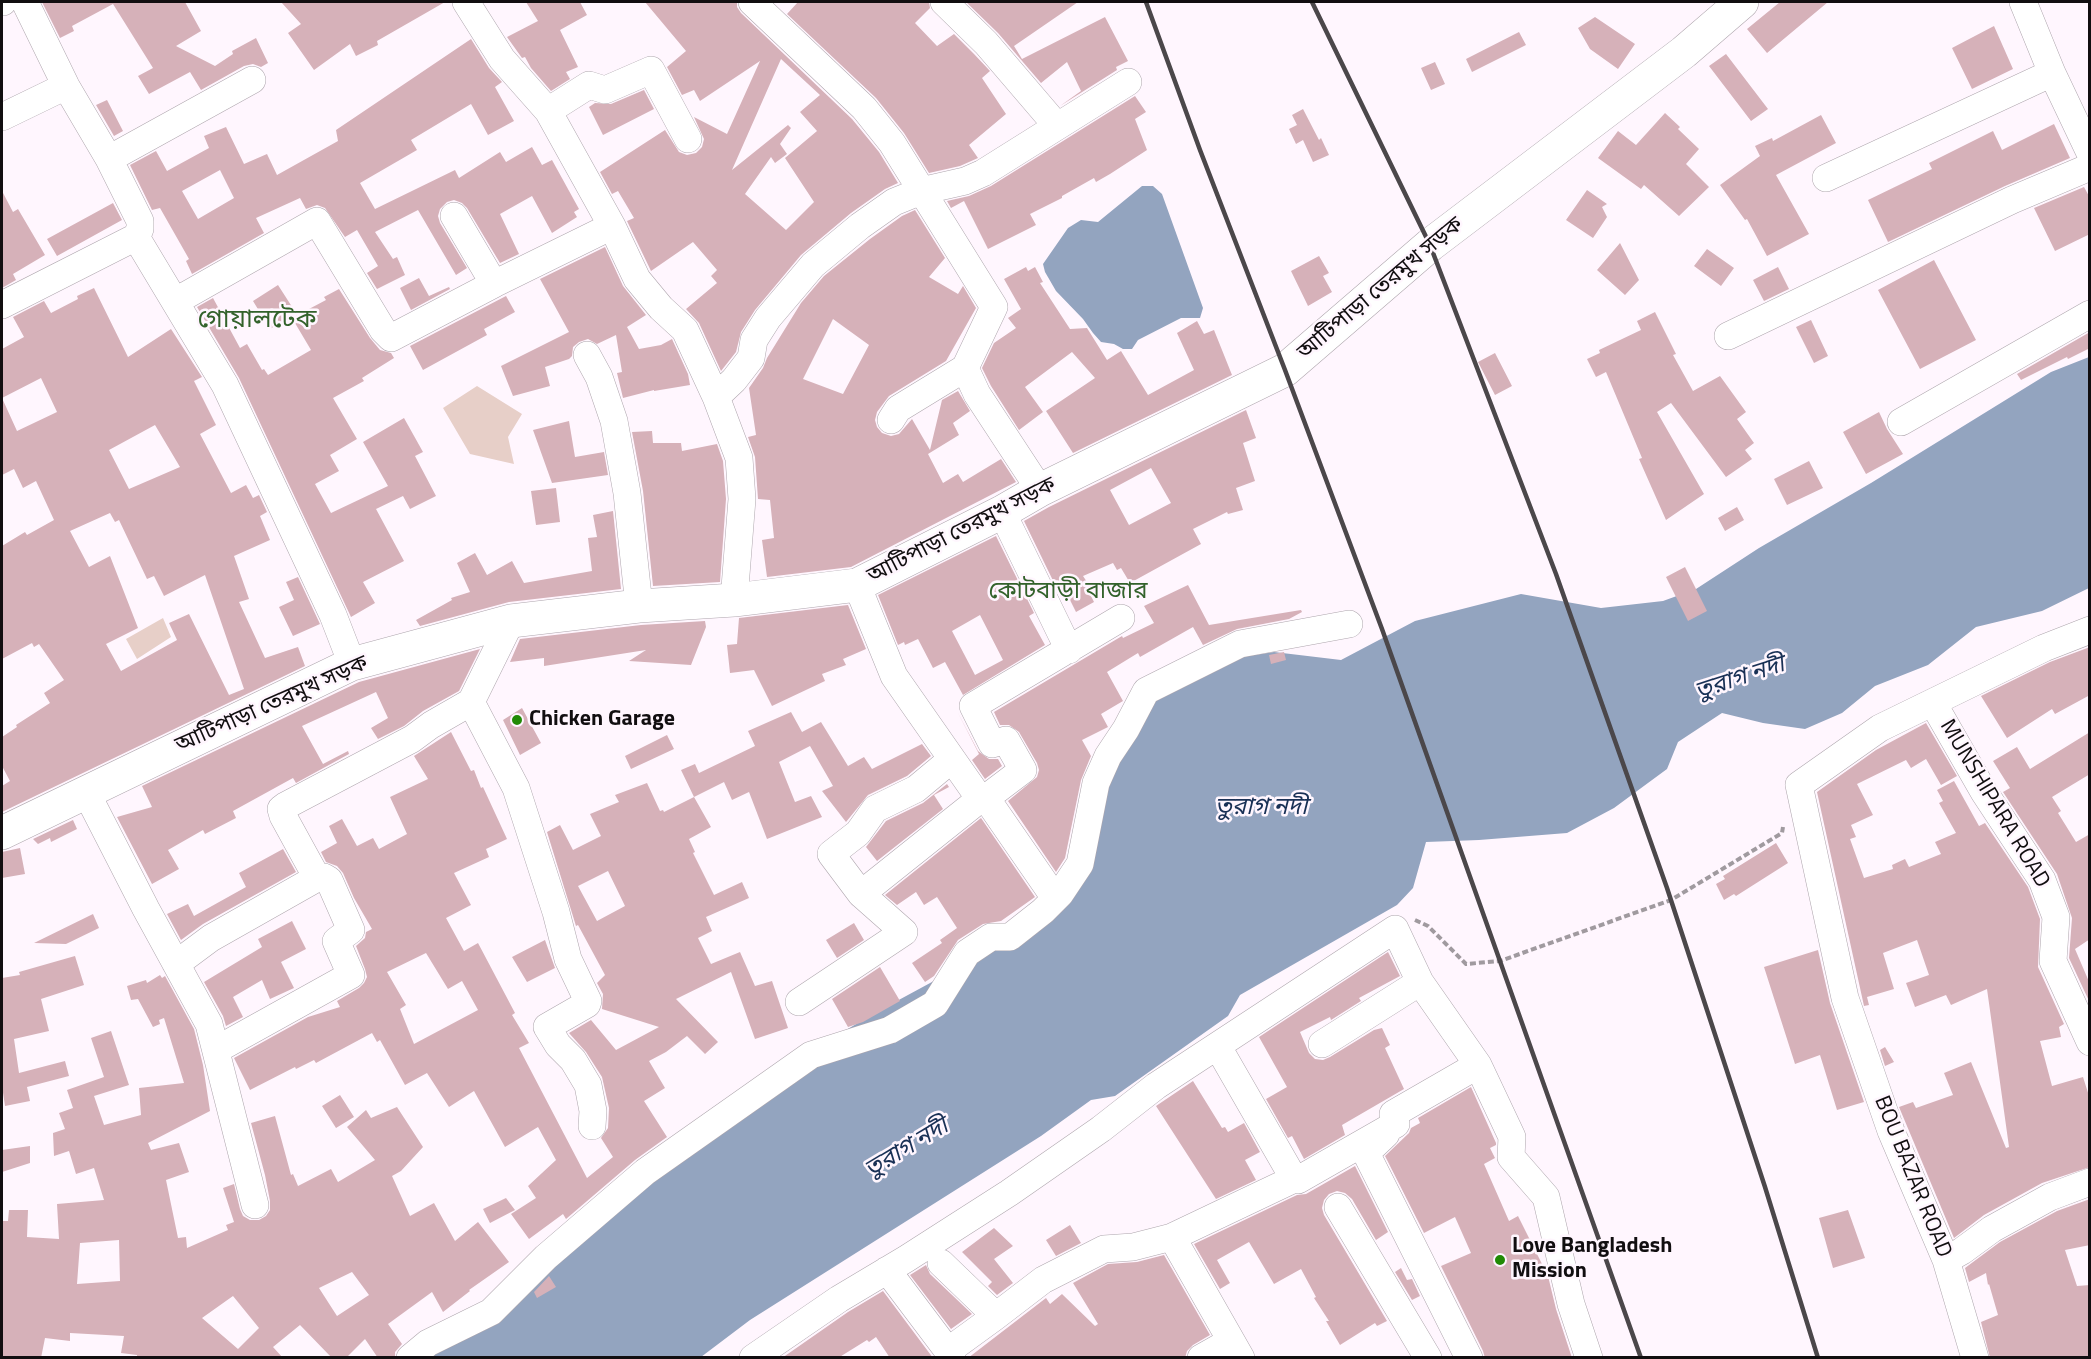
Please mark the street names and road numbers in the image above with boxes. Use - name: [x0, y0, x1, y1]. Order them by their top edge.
- street label: আটিপাড়া তেরমুখ সড়ক: [1293, 212, 1469, 366]
- street label: আটিপাড়া তেরমুখ সড়ক: [863, 472, 1061, 590]
- street label: আটিপাড়া তেরমুখ সড়ক: [172, 651, 372, 759]
- street label: MUNSHIPARA ROAD: [1933, 715, 2055, 893]
- street label: BOU BAZAR ROAD: [1868, 1092, 1956, 1262]

